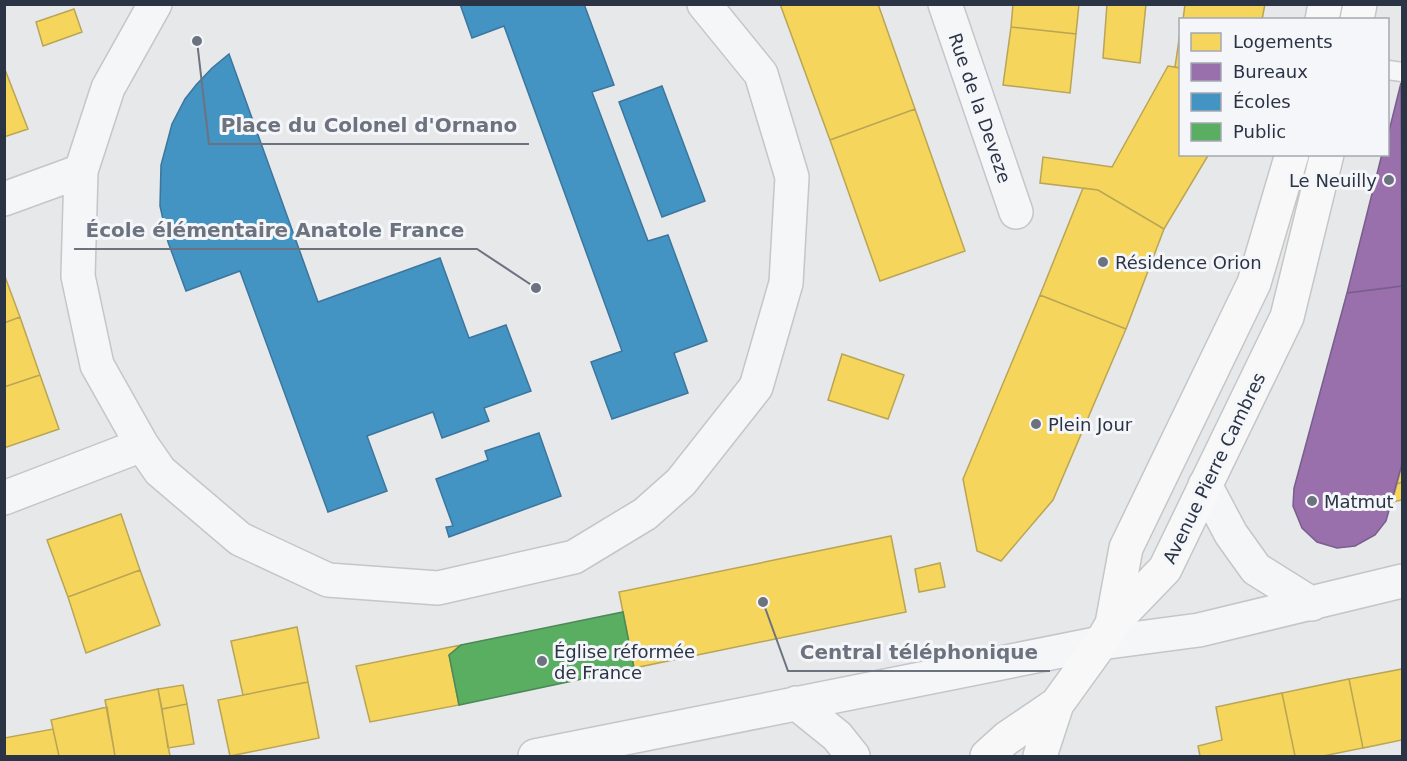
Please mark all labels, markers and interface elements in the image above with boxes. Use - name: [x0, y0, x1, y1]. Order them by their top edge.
- legend: [1179, 18, 1389, 156]
- street label: Rue de la Deveze: [945, 30, 1015, 186]
- text: Logements: [1233, 31, 1333, 52]
- text: Bureaux: [1233, 61, 1308, 82]
- text: Écoles: [1233, 91, 1291, 112]
- callout: Place du Colonel d'Ornano: [209, 106, 529, 144]
- text: Place du Colonel d'Ornano: [221, 113, 517, 137]
- text: Public: [1233, 121, 1286, 142]
- place label: Le Neuilly: [1289, 170, 1377, 191]
- marker: Le Neuilly: [1382, 173, 1396, 187]
- callout: École élémentaire Anatole France: [74, 211, 477, 249]
- text: École élémentaire Anatole France: [86, 218, 464, 242]
- place label: Résidence Orion: [1115, 252, 1262, 273]
- marker: Résidence Orion: [1096, 255, 1110, 269]
- street label: Avenue Pierre Cambres: [1159, 369, 1269, 567]
- place label: Plein Jour: [1048, 414, 1133, 435]
- marker: Plein Jour: [1029, 417, 1043, 431]
- place label: Matmut: [1324, 491, 1394, 512]
- marker: Matmut: [1305, 494, 1319, 508]
- callout: Central téléphonique: [788, 633, 1050, 671]
- text: Central téléphonique: [800, 640, 1038, 664]
- place label: Église réformée de France: [554, 641, 695, 683]
- marker: Église réformée de France: [535, 654, 549, 668]

